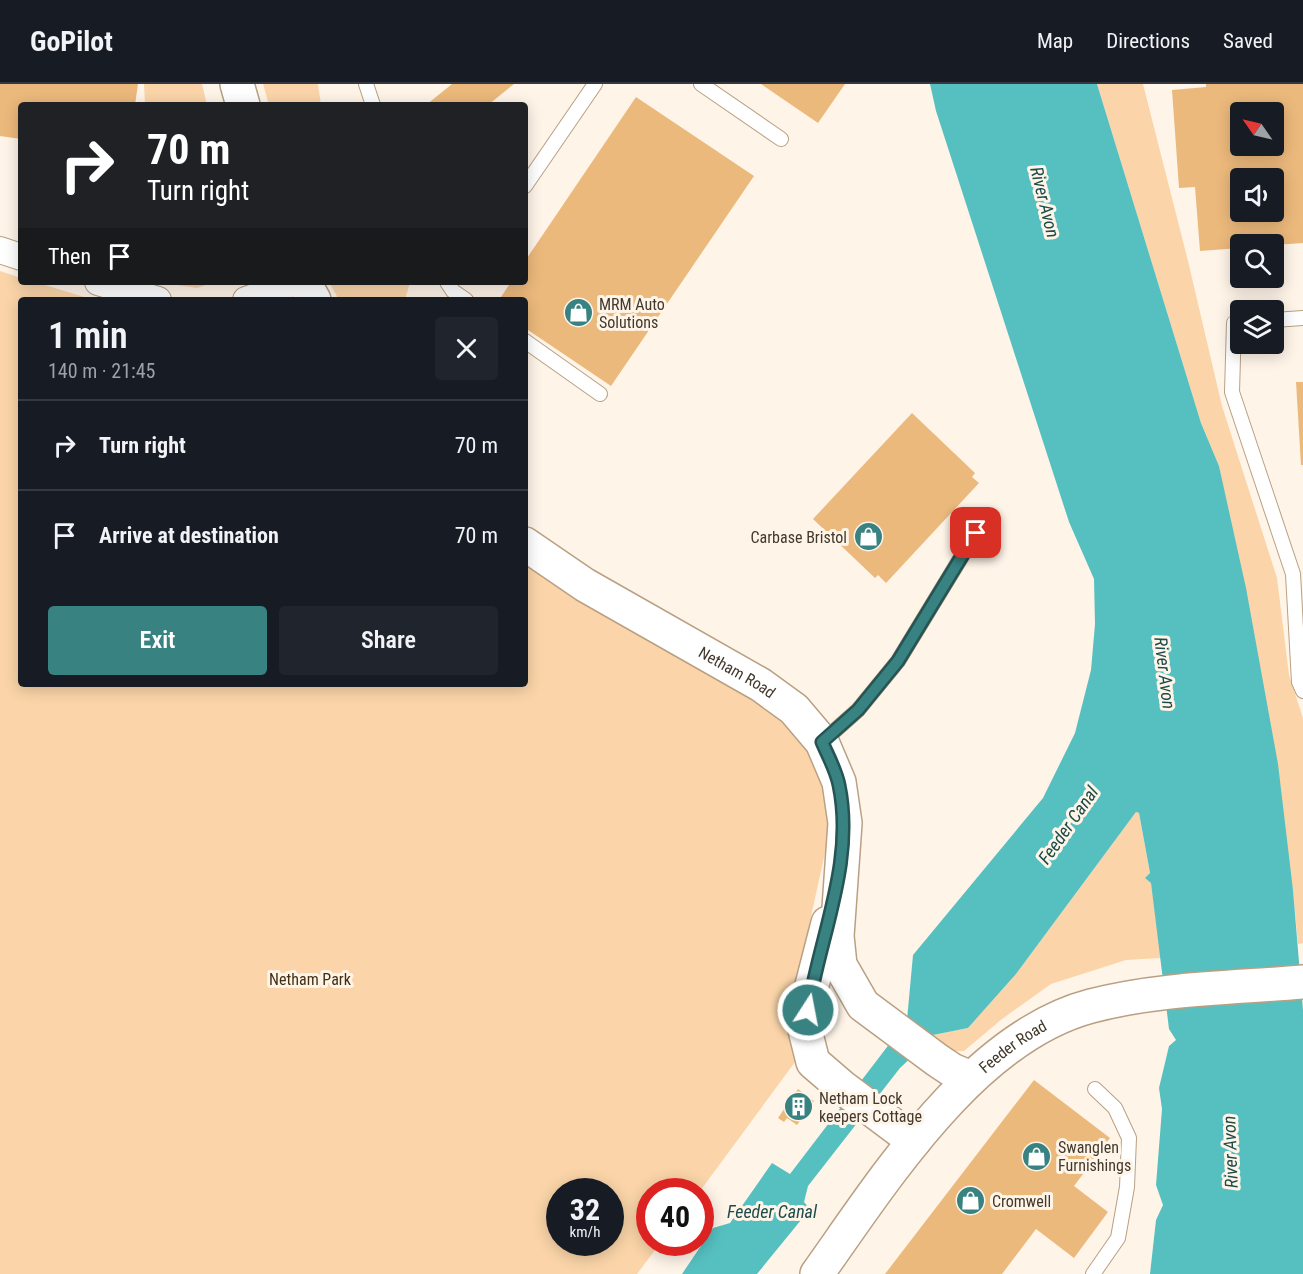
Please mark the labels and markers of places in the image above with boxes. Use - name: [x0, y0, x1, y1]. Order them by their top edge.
- place label: MRM Auto Solutions: [599, 295, 665, 332]
- shop icon: MRM Auto Solutions: [562, 297, 594, 329]
- pin: [950, 507, 1001, 558]
- shop icon: Carbase Bristol: [852, 521, 884, 553]
- place label: Carbase Bristol: [751, 528, 847, 547]
- place label: Netham Lock keepers Cottage: [819, 1089, 922, 1126]
- building icon: Netham Lock keepers Cottage: [782, 1091, 814, 1123]
- place label: Swanglen Furnishings: [1058, 1138, 1131, 1175]
- shop icon: Swanglen Furnishings: [1021, 1140, 1053, 1172]
- shop icon: Cromwell: [955, 1185, 987, 1217]
- place label: Cromwell: [992, 1192, 1051, 1211]

